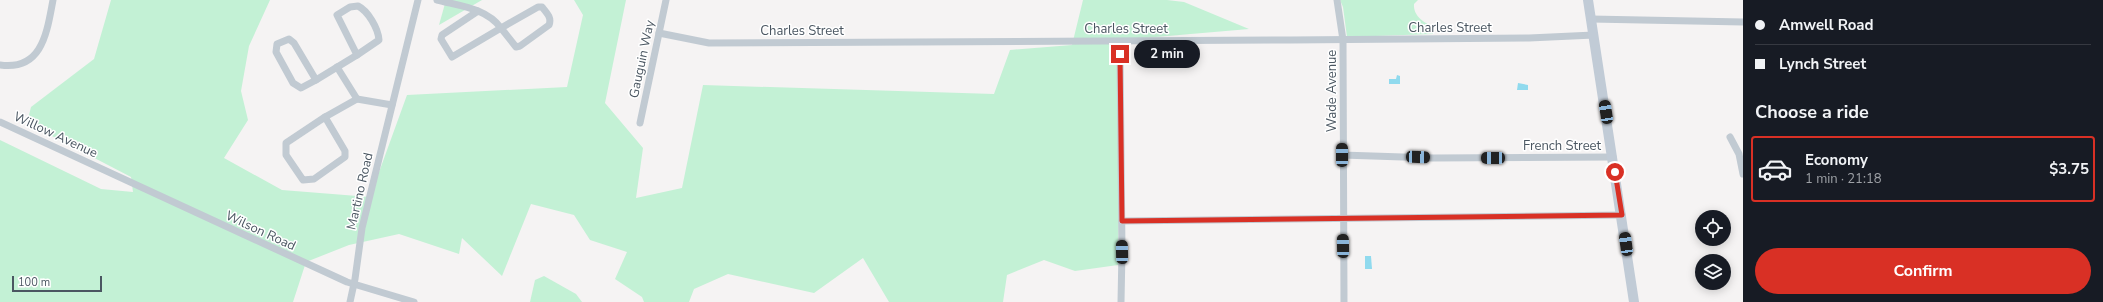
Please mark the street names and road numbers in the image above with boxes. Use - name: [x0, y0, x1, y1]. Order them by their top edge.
- street label: Gauguin Way: [625, 18, 659, 100]
- street label: Charles Street: [1408, 19, 1492, 37]
- street label: Charles Street: [1084, 20, 1168, 38]
- street label: Charles Street: [760, 22, 844, 40]
- street label: Wade Avenue: [1323, 50, 1341, 132]
- street label: Willow Avenue: [11, 108, 101, 162]
- street label: French Street: [1523, 137, 1601, 155]
- street label: Martino Road: [342, 151, 378, 232]
- street label: Wilson Road: [223, 207, 299, 255]

